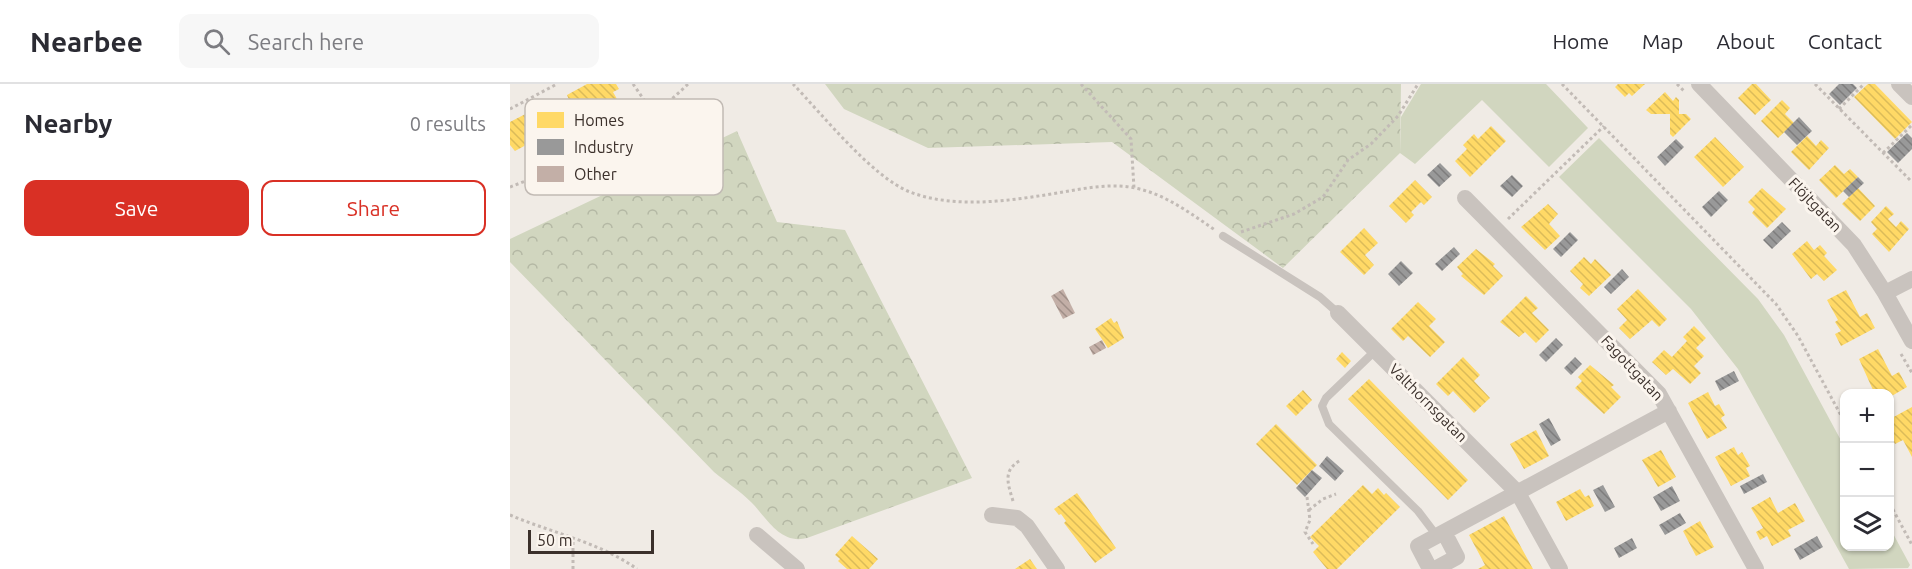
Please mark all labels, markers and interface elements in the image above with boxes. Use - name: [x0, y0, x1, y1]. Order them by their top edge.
- search box: [179, 14, 599, 68]
- icon: search: [200, 25, 233, 58]
- text: Nearbee: [30, 26, 143, 57]
- text: Search here: [248, 29, 364, 54]
- text: Home: [1552, 29, 1609, 53]
- text: Map: [1642, 29, 1683, 53]
- text: About: [1716, 29, 1775, 53]
- text: Contact: [1808, 29, 1882, 53]
- legend: [525, 99, 723, 195]
- text: Nearby: [24, 109, 112, 138]
- text: Homes: [574, 111, 624, 129]
- text: 0 results: [410, 112, 486, 135]
- text: Industry: [574, 138, 633, 156]
- text: Other: [574, 165, 617, 183]
- street label: Flöjtgatan: [1785, 174, 1845, 235]
- button: Save: [24, 180, 249, 236]
- button: Share: [261, 180, 486, 236]
- street label: Fagottgatan: [1598, 332, 1667, 404]
- street label: Valthornsgatan: [1386, 360, 1471, 445]
- map controls: [1840, 389, 1894, 551]
- button: +: [1840, 389, 1894, 443]
- button: −: [1840, 443, 1894, 497]
- button: layers: [1840, 497, 1894, 551]
- scale bar: [528, 527, 654, 554]
- text: 50 m: [537, 531, 573, 549]

